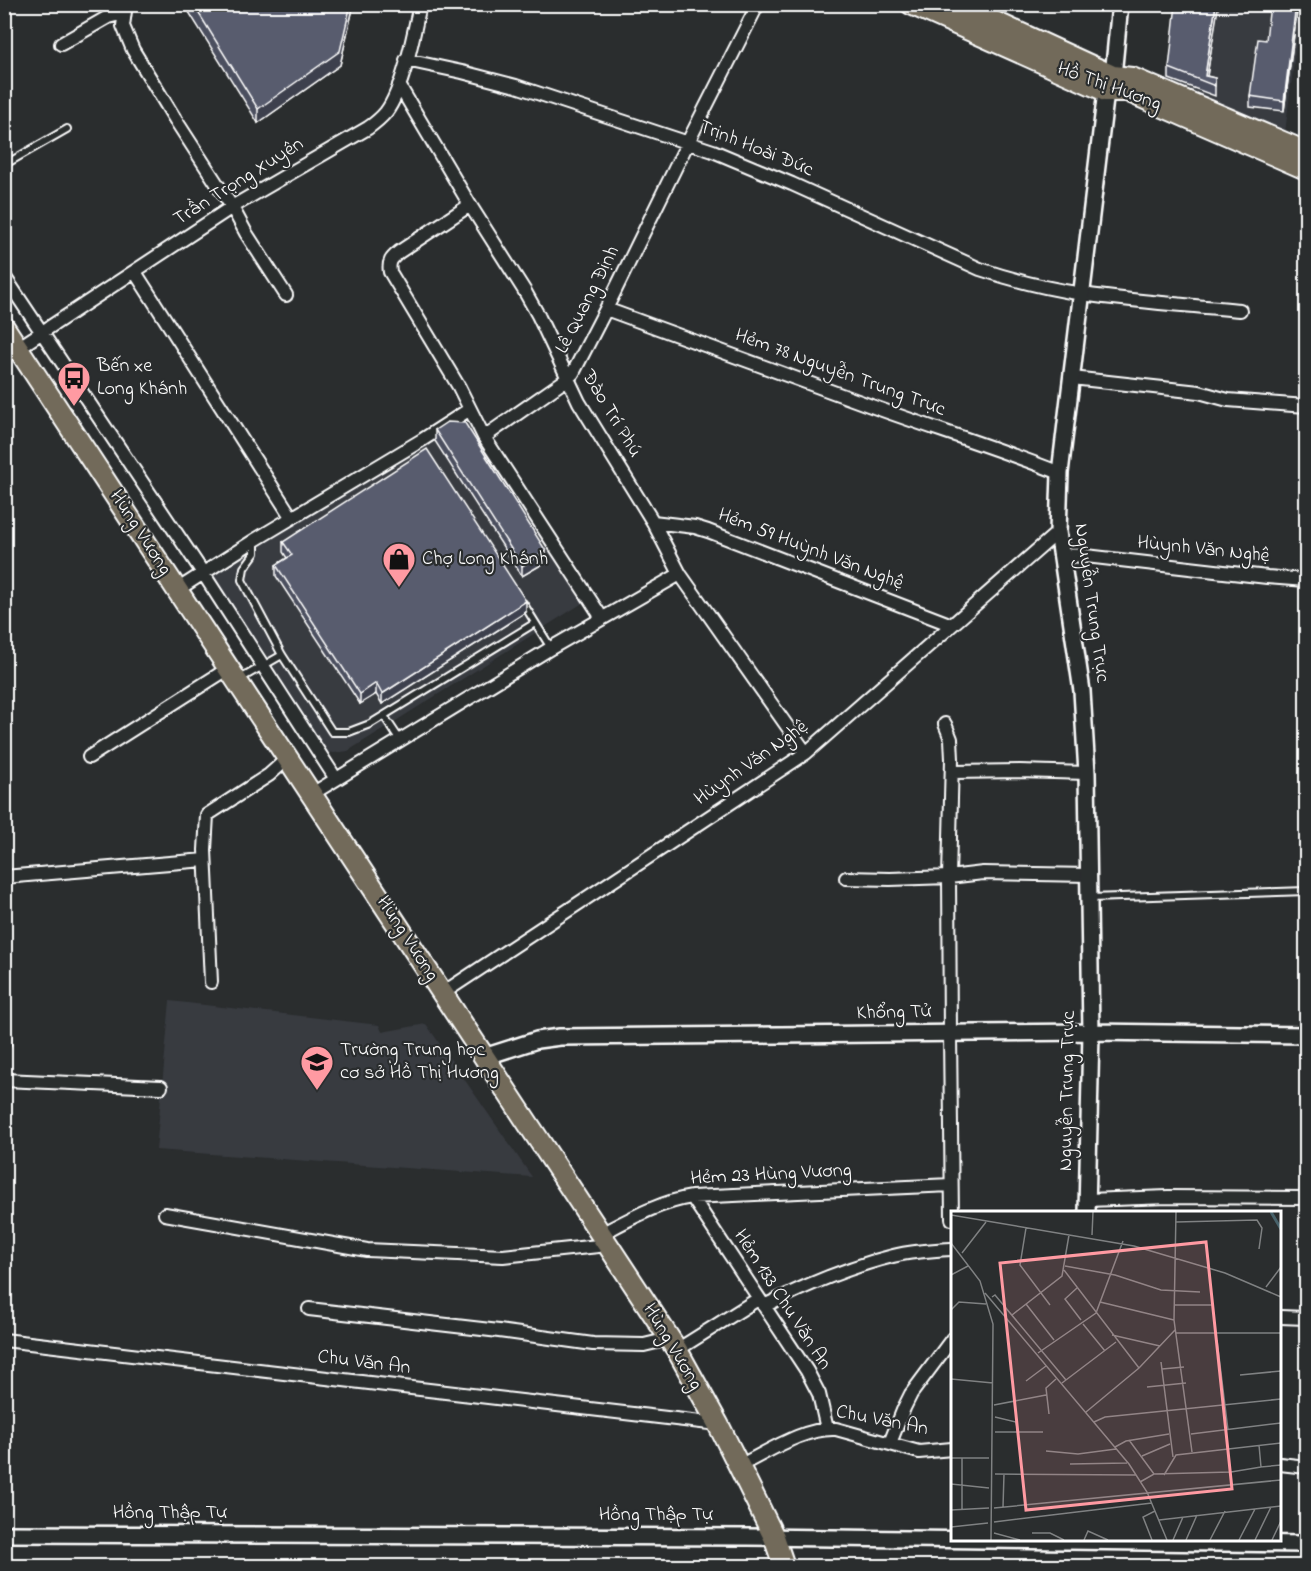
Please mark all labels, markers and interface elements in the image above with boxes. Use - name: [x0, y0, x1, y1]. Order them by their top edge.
- street label: Hồ Thị Hương: [1053, 55, 1165, 120]
- street label: Trịnh Hoài Đức: [694, 113, 818, 185]
- street label: Trần Trọng Xuyên: [168, 130, 310, 235]
- street label: Lê Quang Định: [548, 241, 629, 360]
- street label: Hẻm 78 Nguyễn Trung Trực: [730, 321, 949, 426]
- place label: Bến xe Long Khánh: [96, 352, 187, 405]
- bus stop icon: Bến xe Long Khánh: [56, 360, 92, 407]
- street label: Đào Trí Phú: [573, 364, 649, 463]
- street label: Hùng Vương: [101, 484, 179, 582]
- street label: Hẻm 59 Huỳnh Văn Nghệ: [713, 501, 909, 600]
- street label: Nguyễn Trung Trực: [1064, 522, 1117, 685]
- street label: Hùynh Văn Nghệ: [1136, 529, 1272, 572]
- shop icon: Chợ Long Khánh: [381, 541, 417, 588]
- place label: Chợ Long Khánh: [422, 545, 548, 575]
- street label: Hùynh Văn Nghệ: [689, 713, 816, 814]
- street label: Hùng Vương: [368, 890, 446, 988]
- street label: Khổng Tử: [856, 998, 932, 1029]
- street label: Nguyễn Trung Trực: [1052, 1011, 1085, 1171]
- place label: Trường Trung học cơ sở Hồ Thị Hương: [340, 1036, 499, 1089]
- school or university icon: Trường Trung học cơ sở Hồ Thị Hương: [299, 1044, 335, 1091]
- street label: Hẻm 23 Hùng Vương: [690, 1156, 852, 1195]
- inset map: [951, 1211, 1281, 1541]
- street label: Hẻm 133 Chu Văn An: [726, 1224, 838, 1376]
- street label: Hùng Vương: [634, 1298, 709, 1397]
- street label: Chu Văn An: [316, 1343, 412, 1383]
- street label: Chu Văn An: [833, 1398, 931, 1444]
- street label: Hồng Thập Tự: [113, 1499, 227, 1529]
- street label: Hồng Thập Tự: [599, 1501, 713, 1531]

